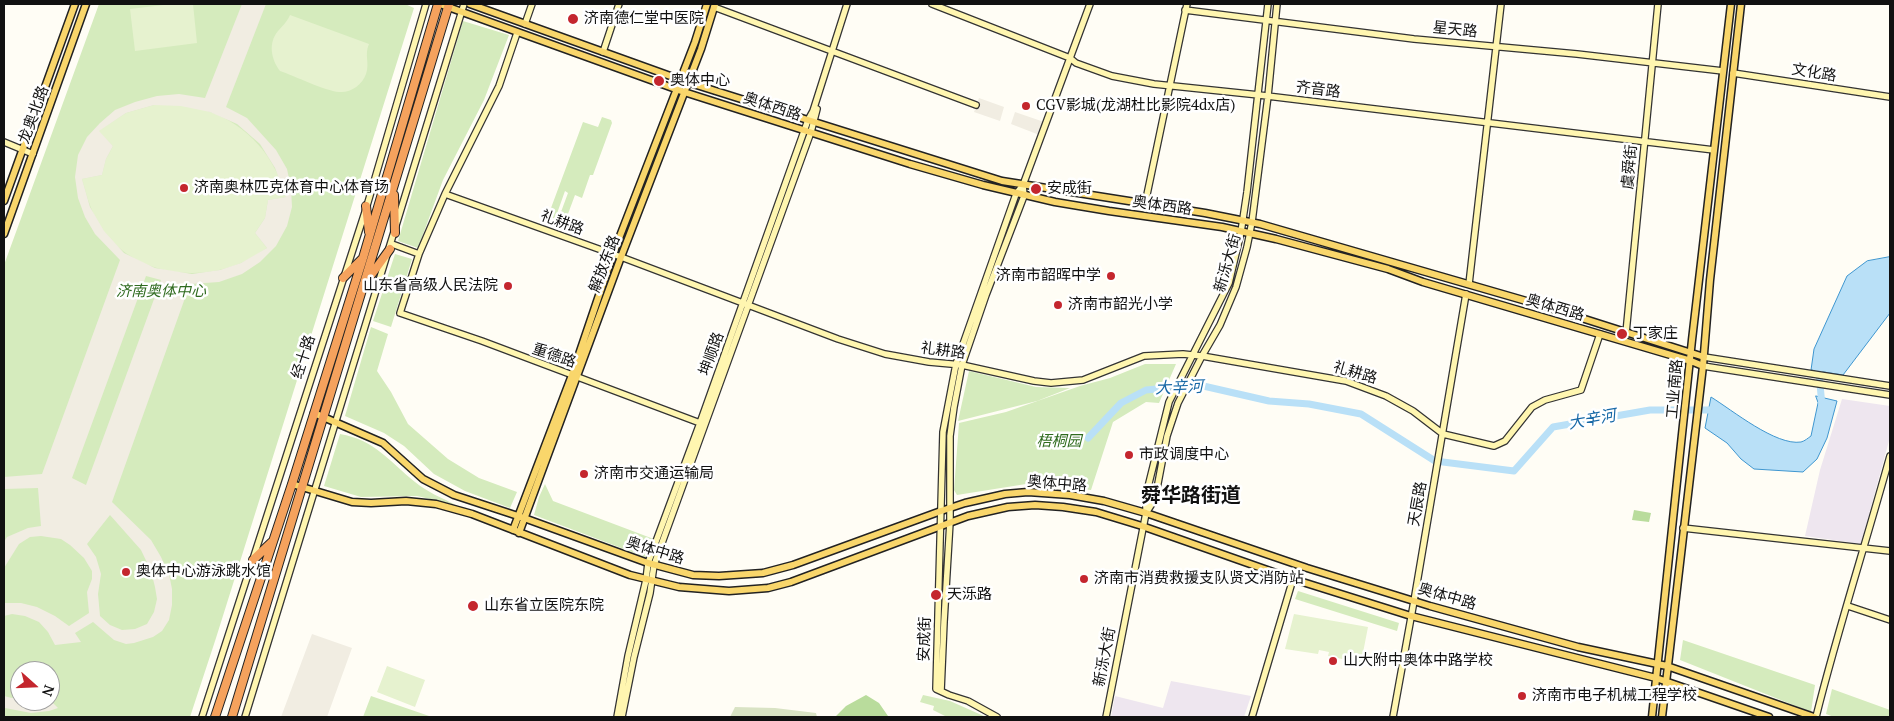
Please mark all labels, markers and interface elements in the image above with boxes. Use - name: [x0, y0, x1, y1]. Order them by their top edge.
- place label: 济南德仁堂中医院: [584, 10, 704, 28]
- marker: 济南德仁堂中医院: [566, 12, 580, 26]
- street label: 星天路: [1432, 19, 1478, 41]
- street label: 文化路: [1790, 61, 1838, 85]
- place label: 奥体中心: [670, 72, 730, 90]
- marker: 奥体中心: [652, 74, 666, 88]
- street label: 齐音路: [1295, 78, 1341, 102]
- street label: 龙奥北路: [15, 84, 53, 146]
- street label: 奥体西路: [741, 89, 803, 125]
- place label: CGV影城(龙湖杜比影院4dx店): [1036, 97, 1235, 115]
- marker: CGV影城(龙湖杜比影院4dx店): [1020, 100, 1032, 112]
- street label: 虞舜街: [1619, 144, 1641, 190]
- place label: 济南奥林匹克体育中心体育场: [194, 179, 389, 197]
- place label: 安成街: [1047, 180, 1092, 198]
- marker: 济南奥林匹克体育中心体育场: [178, 182, 190, 194]
- marker: 安成街: [1029, 182, 1043, 196]
- street label: 奥体西路: [1131, 193, 1193, 219]
- street label: 礼耕路: [538, 207, 586, 239]
- street label: 新泺大街: [1211, 232, 1245, 294]
- street label: 解放东路: [586, 233, 624, 295]
- place label: 济南市韶晖中学: [996, 267, 1101, 285]
- marker: 济南市韶晖中学: [1105, 270, 1117, 282]
- place label: 山东省高级人民法院: [363, 277, 498, 295]
- marker: 山东省高级人民法院: [502, 280, 514, 292]
- park label: 济南奥体中心: [116, 283, 206, 301]
- street label: 奥体西路: [1524, 291, 1586, 325]
- place label: 济南市韶光小学: [1068, 296, 1173, 314]
- marker: 济南市韶光小学: [1052, 299, 1064, 311]
- place label: 丁家庄: [1633, 325, 1678, 343]
- marker: 丁家庄: [1615, 327, 1629, 341]
- street label: 坤顺路: [696, 330, 728, 378]
- street label: 经十路: [288, 333, 320, 381]
- street label: 礼耕路: [920, 339, 966, 363]
- street label: 重德路: [530, 340, 578, 372]
- street label: 礼耕路: [1331, 358, 1379, 388]
- street label: 工业南路: [1663, 358, 1687, 420]
- water label: 大辛河: [1155, 378, 1203, 398]
- water label: 大辛河: [1567, 406, 1617, 434]
- park label: 梧桐园: [1037, 433, 1081, 451]
- place label: 市政调度中心: [1139, 446, 1229, 464]
- marker: 市政调度中心: [1123, 449, 1135, 461]
- place label: 济南市交通运输局: [594, 465, 714, 483]
- marker: 济南市交通运输局: [578, 468, 590, 480]
- street label: 奥体中路: [1026, 472, 1088, 496]
- street label: 天辰路: [1405, 480, 1431, 528]
- district label: 舜华路街道: [1141, 484, 1241, 508]
- street label: 奥体中路: [624, 534, 686, 568]
- place label: 奥体中心游泳跳水馆: [136, 563, 271, 581]
- marker: 奥体中心游泳跳水馆: [120, 566, 132, 578]
- place label: 济南市消费救援支队贤文消防站: [1094, 570, 1304, 588]
- marker: 济南市消费救援支队贤文消防站: [1078, 573, 1090, 585]
- street label: 奥体中路: [1416, 580, 1478, 614]
- place label: 天泺路: [947, 586, 992, 604]
- marker: 天泺路: [929, 588, 943, 602]
- place label: 山东省立医院东院: [484, 597, 604, 615]
- marker: 山东省立医院东院: [466, 599, 480, 613]
- street label: 安成街: [915, 616, 935, 662]
- street label: 新泺大街: [1090, 626, 1120, 688]
- place label: 山大附中奥体中路学校: [1343, 652, 1493, 670]
- marker: 山大附中奥体中路学校: [1327, 655, 1339, 667]
- north arrow: [10, 661, 60, 711]
- text: N: [38, 683, 59, 699]
- place label: 济南市电子机械工程学校: [1532, 687, 1697, 705]
- marker: 济南市电子机械工程学校: [1516, 690, 1528, 702]

